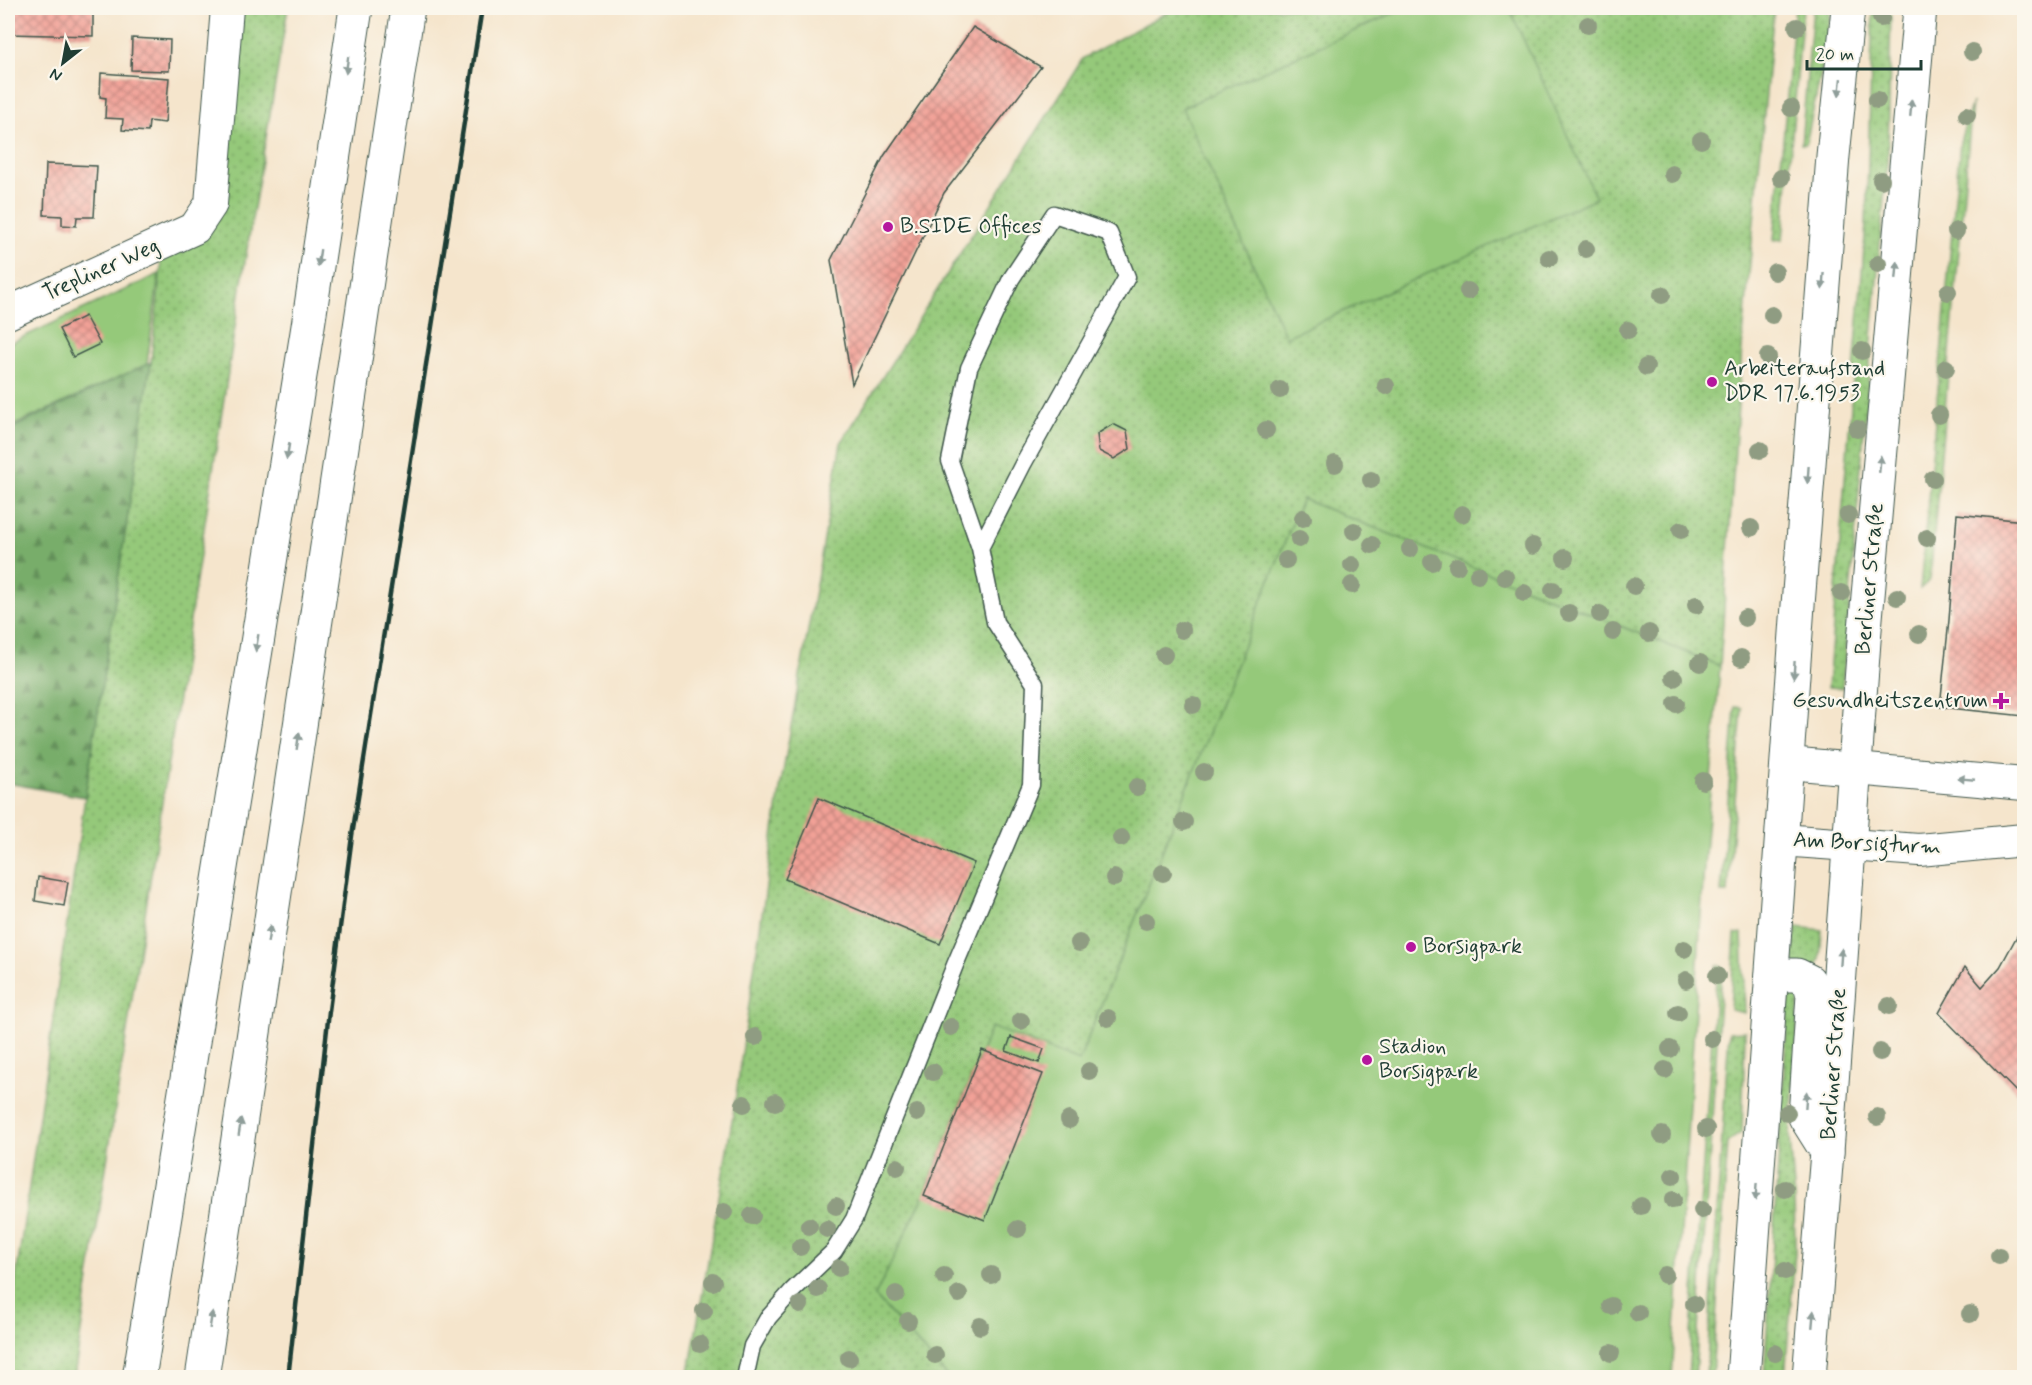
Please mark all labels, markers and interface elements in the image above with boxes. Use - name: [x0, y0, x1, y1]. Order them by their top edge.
- north arrow: [33, 33, 93, 93]
- scale bar: [1807, 33, 1921, 71]
- text: 20 m: [1816, 43, 1854, 67]
- one-way arrow: [343, 56, 352, 75]
- text: N: [46, 63, 66, 86]
- one-way arrow: [1835, 77, 1845, 96]
- one-way arrow: [1906, 99, 1916, 118]
- place label: B.SIDE Offices: [900, 213, 1042, 241]
- marker: B.SIDE Offices: [881, 220, 895, 234]
- street label: Trepliner Weg: [38, 232, 164, 309]
- one-way arrow: [314, 249, 323, 268]
- one-way arrow: [1892, 261, 1902, 280]
- one-way arrow: [1819, 271, 1828, 290]
- place label: Arbeiteraufstand DDR 17.6.1953: [1724, 355, 1885, 408]
- marker: Arbeiteraufstand DDR 17.6.1953: [1705, 375, 1719, 389]
- one-way arrow: [284, 442, 293, 461]
- one-way arrow: [1875, 455, 1885, 474]
- one-way arrow: [1804, 466, 1813, 485]
- street label: Berliner Straße: [1849, 502, 1891, 656]
- one-way arrow: [253, 634, 262, 653]
- one-way arrow: [1789, 660, 1799, 679]
- place label: Gesundheitszentrum: [1792, 687, 1988, 715]
- marker: Gesundheitszentrum: [1992, 692, 2010, 710]
- one-way arrow: [293, 732, 302, 751]
- one-way arrow: [1957, 774, 1976, 784]
- street label: Am Borsigturm: [1792, 826, 1942, 865]
- one-way arrow: [264, 924, 273, 943]
- place label: Borsigpark: [1423, 933, 1522, 962]
- marker: Borsigpark: [1404, 940, 1418, 954]
- one-way arrow: [1836, 948, 1846, 967]
- street label: Berliner Straße: [1815, 987, 1853, 1141]
- place label: Stadion Borsigpark: [1379, 1033, 1478, 1087]
- marker: Stadion Borsigpark: [1360, 1053, 1374, 1067]
- one-way arrow: [1801, 1090, 1811, 1109]
- one-way arrow: [235, 1117, 244, 1136]
- one-way arrow: [1752, 1183, 1761, 1202]
- one-way arrow: [206, 1310, 215, 1329]
- one-way arrow: [1808, 1310, 1818, 1329]

